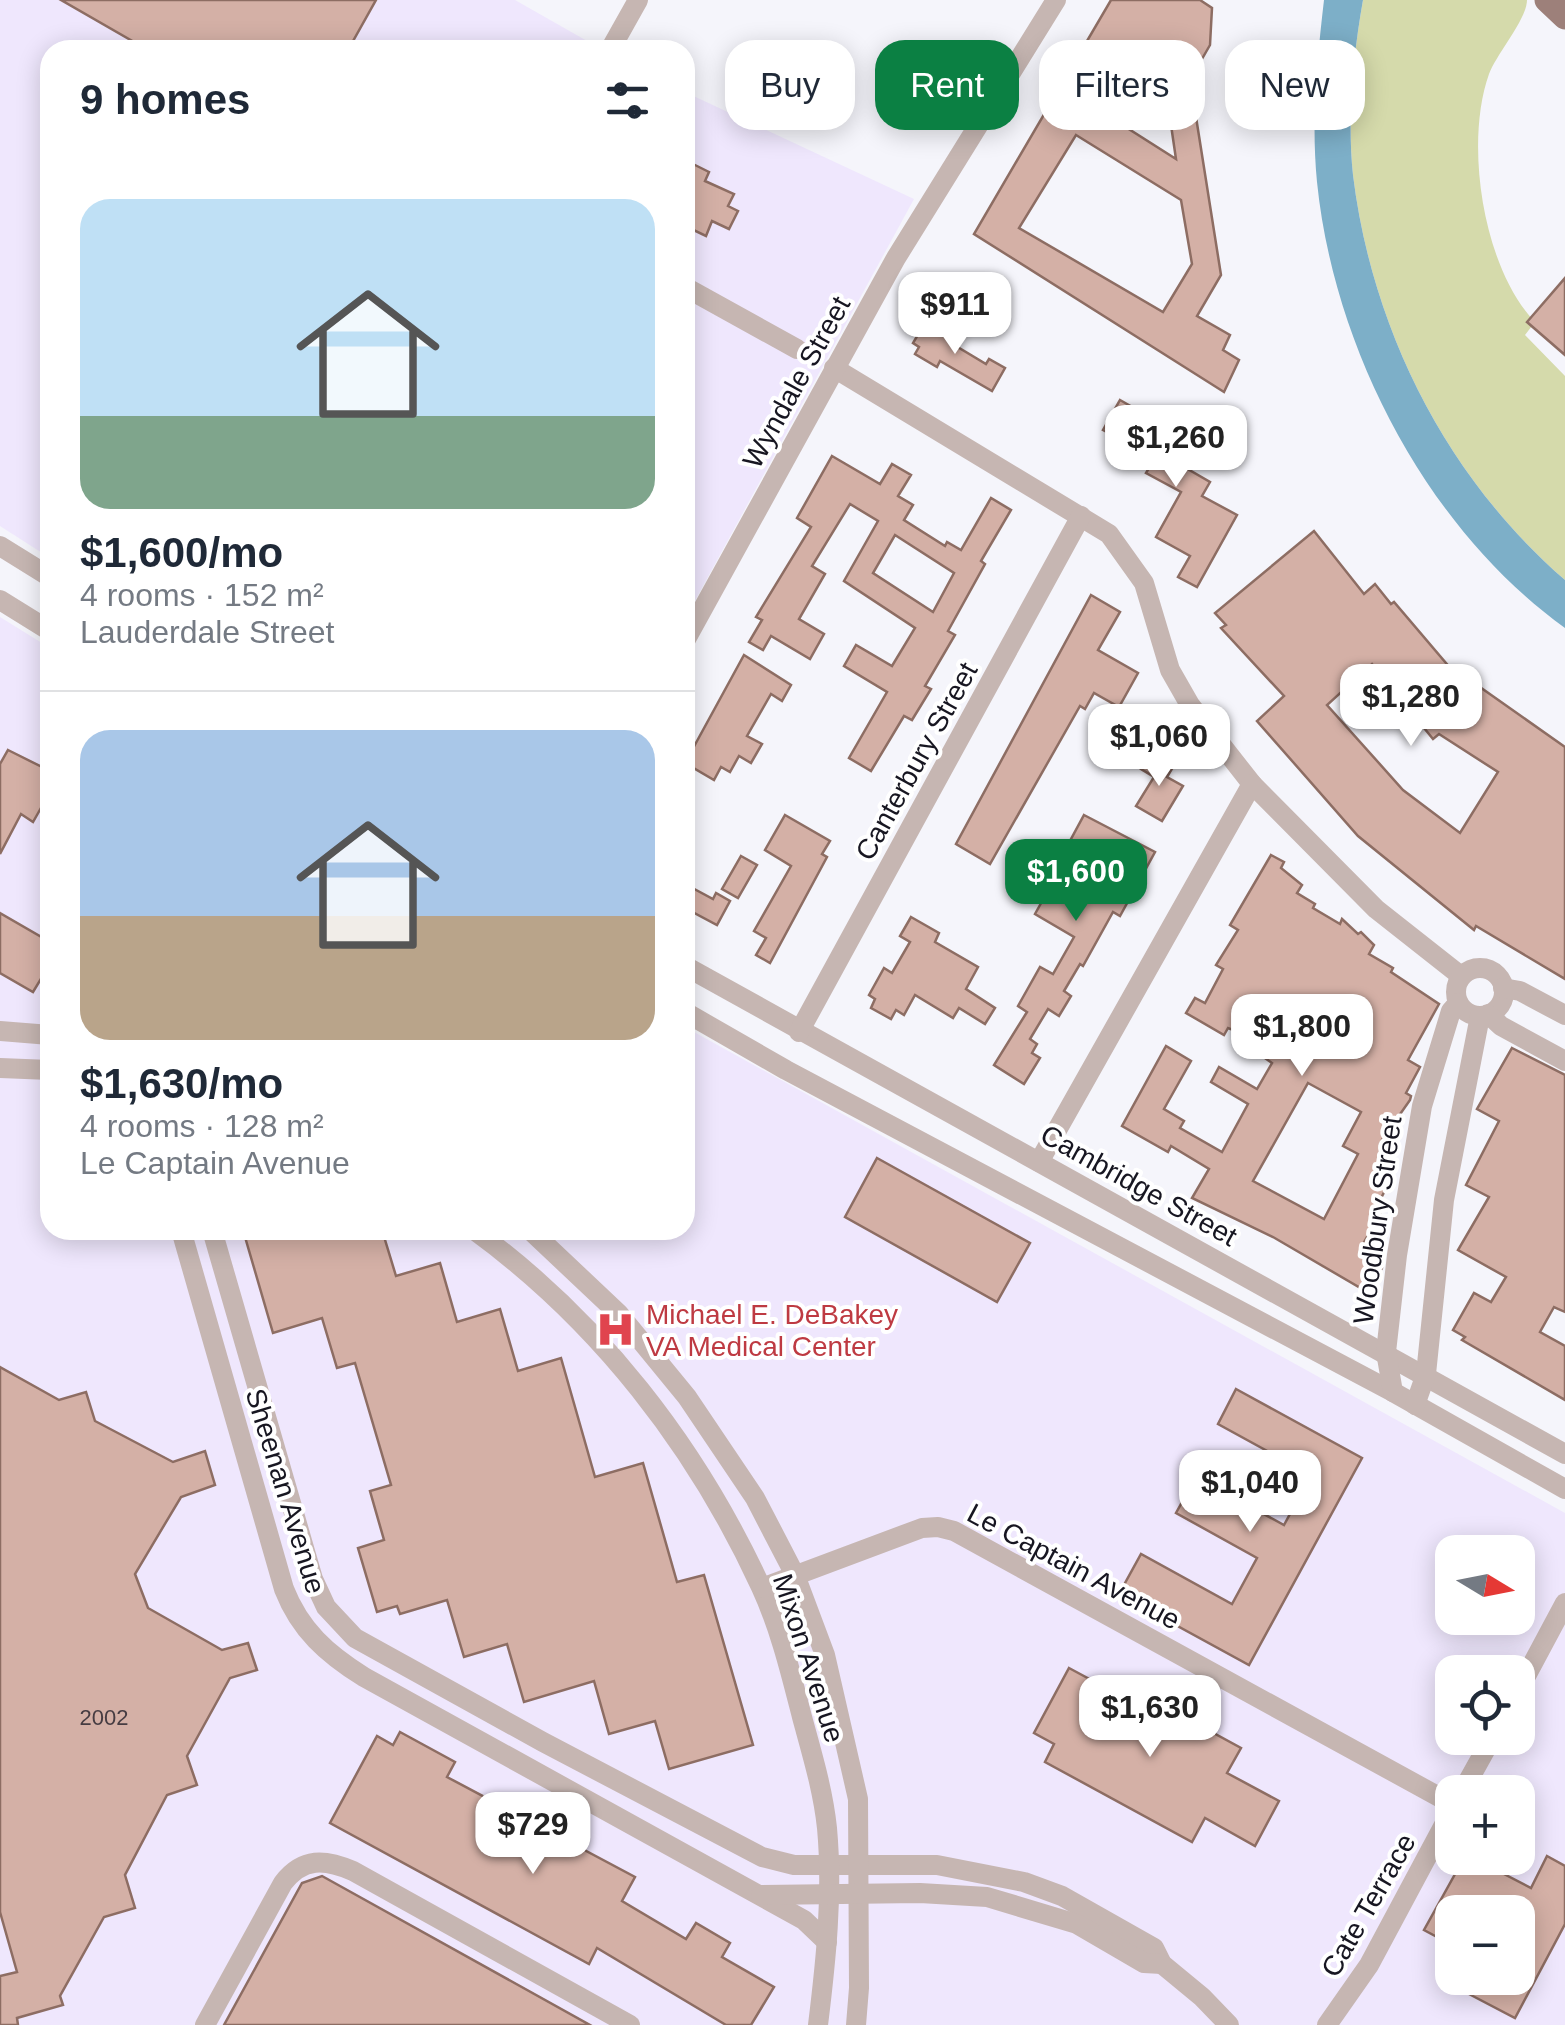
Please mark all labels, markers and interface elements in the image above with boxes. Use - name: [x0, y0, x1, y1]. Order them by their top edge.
- chip: Buy: [725, 40, 855, 130]
- chip: Rent: [875, 40, 1019, 130]
- chip: Filters: [1039, 40, 1205, 130]
- chip: New: [1225, 40, 1365, 130]
- icon: filters: [600, 73, 655, 128]
- text: 9 homes: [80, 76, 250, 123]
- icon: home: [278, 264, 458, 444]
- pin: $911: [896, 272, 1014, 357]
- text: $911: [920, 286, 990, 322]
- street label: Wyndale Street: [737, 291, 856, 473]
- pin: $1,260: [1095, 405, 1257, 490]
- text: $1,260: [1127, 419, 1225, 455]
- text: $1,600/mo: [80, 529, 283, 576]
- text: 4 rooms · 152 m²: [80, 577, 324, 613]
- text: Lauderdale Street: [80, 614, 334, 650]
- street label: Canterbury Street: [849, 657, 984, 865]
- pin: $1,280: [1330, 664, 1492, 749]
- text: $1,280: [1362, 678, 1460, 714]
- pin: $1,060: [1078, 704, 1240, 789]
- text: $1,060: [1110, 718, 1208, 754]
- icon: home: [278, 795, 458, 975]
- pin: $1,600: [995, 839, 1157, 924]
- text: $1,600: [1027, 853, 1125, 889]
- pin: $1,800: [1221, 994, 1383, 1079]
- text: $1,800: [1253, 1008, 1351, 1044]
- text: $1,630/mo: [80, 1060, 283, 1107]
- text: 4 rooms · 128 m²: [80, 1108, 324, 1144]
- street label: Woodbury Street: [1348, 1114, 1407, 1326]
- street label: Cambridge Street: [1035, 1119, 1242, 1252]
- text: Le Captain Avenue: [80, 1145, 350, 1181]
- place label: Michael E. DeBakey VA Medical Center: [646, 1299, 898, 1362]
- hospital icon: Michael E. DeBakey VA Medical Center: [595, 1309, 637, 1351]
- street label: Sheenan Avenue: [240, 1385, 331, 1597]
- pin: $1,040: [1169, 1450, 1331, 1535]
- text: $1,040: [1201, 1464, 1299, 1500]
- street label: Le Captain Avenue: [962, 1497, 1185, 1636]
- north arrow: [1435, 1535, 1535, 1635]
- map controls: [1435, 1535, 1535, 1995]
- street label: Mixon Avenue: [767, 1570, 850, 1746]
- button: locate: [1435, 1655, 1535, 1755]
- pin: $1,630: [1069, 1675, 1231, 1760]
- text: $1,630: [1101, 1689, 1199, 1725]
- house number: 2002: [80, 1705, 128, 1730]
- button: +: [1435, 1775, 1535, 1875]
- pin: $729: [474, 1792, 592, 1877]
- text: $729: [497, 1806, 569, 1842]
- street label: Cate Terrace: [1315, 1828, 1422, 1982]
- button: −: [1435, 1895, 1535, 1995]

